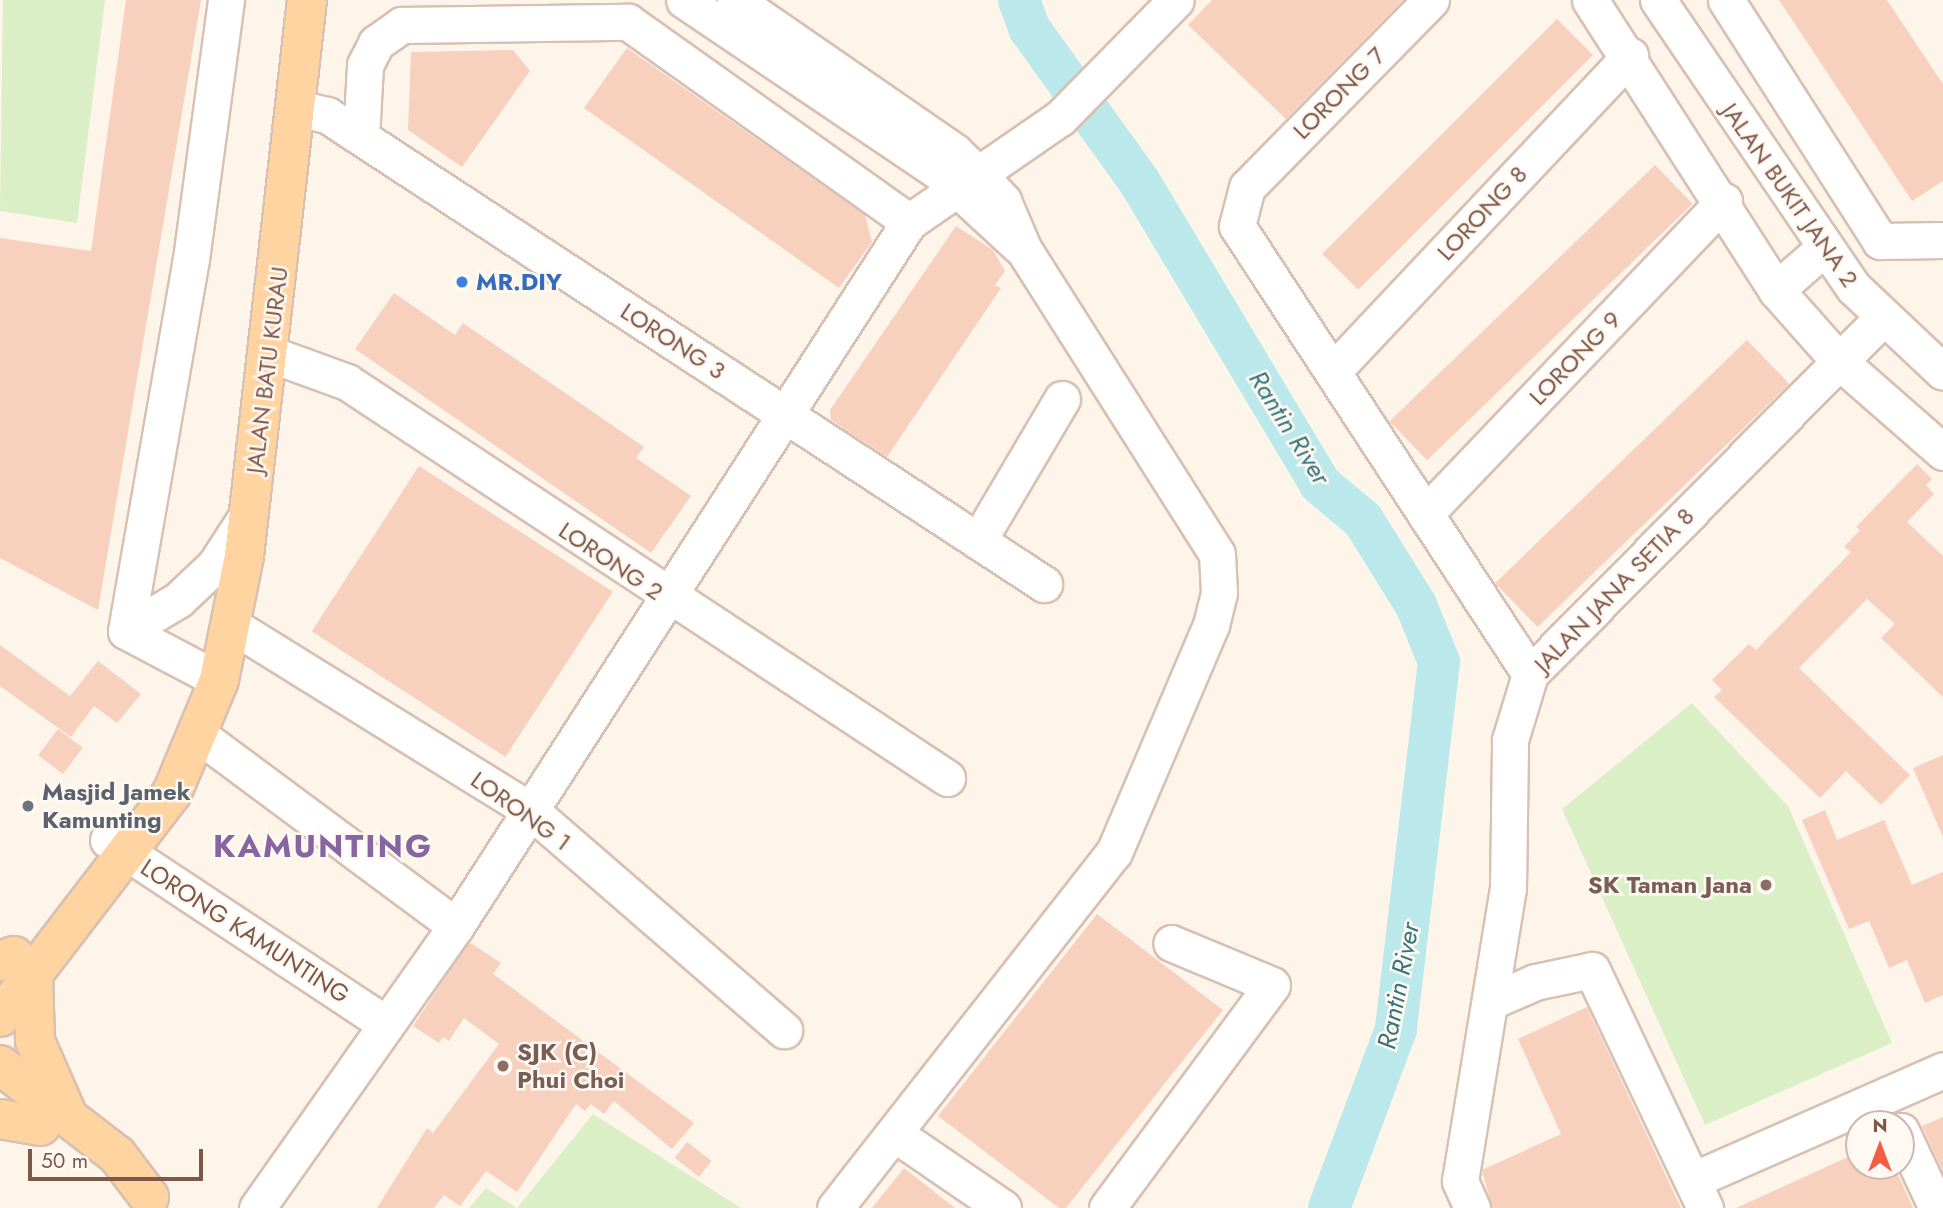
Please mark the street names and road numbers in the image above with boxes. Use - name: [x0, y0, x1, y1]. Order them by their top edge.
- street label: LORONG 7: [1287, 41, 1391, 145]
- street label: JALAN BUKIT JANA 2: [1716, 98, 1864, 292]
- street label: LORONG 8: [1431, 160, 1533, 266]
- street label: JALAN BATU KURAU: [240, 265, 294, 475]
- street label: LORONG 3: [615, 297, 731, 385]
- street label: LORONG 9: [1523, 305, 1627, 411]
- street label: JALAN JANA SETIA 8: [1528, 502, 1700, 678]
- street label: LORONG 2: [553, 516, 669, 606]
- street label: LORONG 1: [465, 765, 577, 857]
- street label: LORONG KAMUNTING: [135, 853, 355, 1009]

